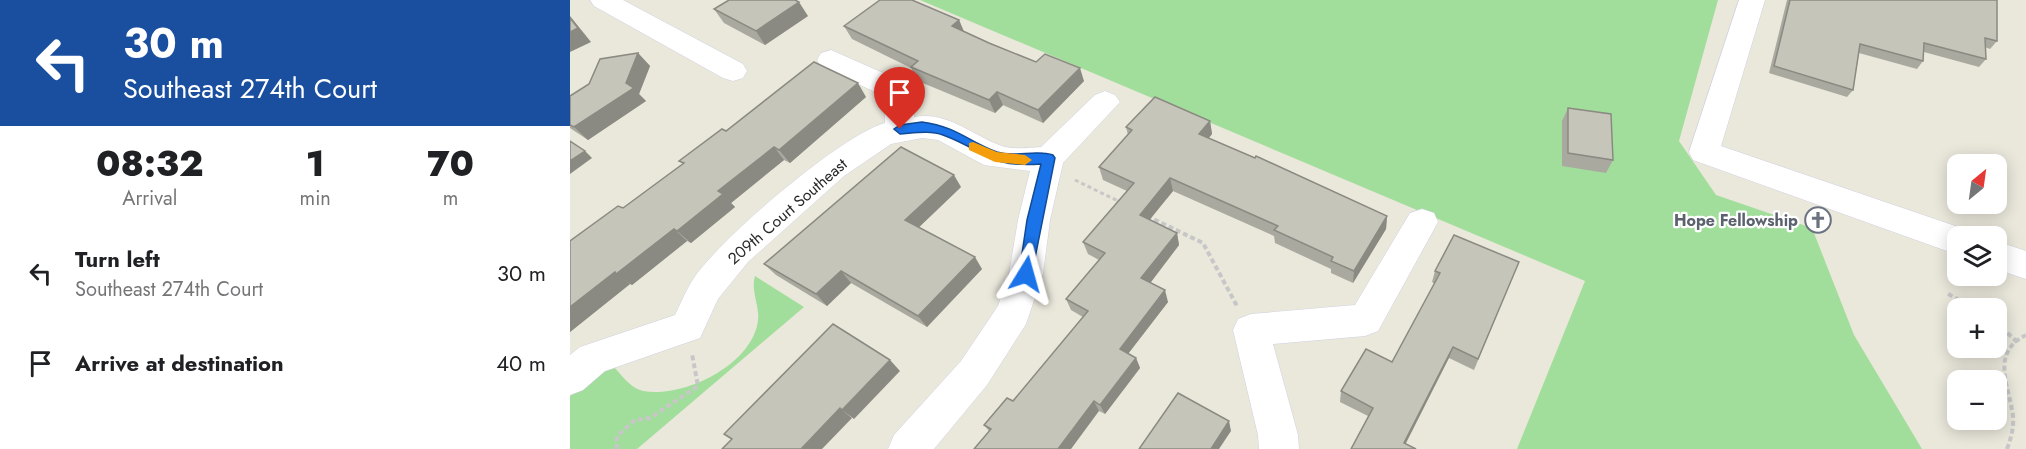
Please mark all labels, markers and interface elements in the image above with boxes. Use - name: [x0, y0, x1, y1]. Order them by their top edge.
- text: 30 m: [123, 13, 224, 74]
- icon: left: [24, 24, 102, 102]
- pin: [874, 67, 925, 129]
- text: Southeast 274th Court: [123, 69, 377, 108]
- icon: arrive: [883, 76, 916, 109]
- text: 08:32: [96, 137, 204, 189]
- text: 1: [306, 137, 325, 189]
- text: 70: [427, 137, 474, 189]
- street label: 209th Court Southeast: [723, 153, 852, 270]
- north arrow: [1947, 154, 2007, 214]
- map controls: [1947, 154, 2007, 430]
- text: Arrival: [122, 184, 177, 213]
- text: min: [300, 184, 331, 213]
- text: m: [443, 184, 458, 213]
- church icon: Hope Fellowship: [1803, 205, 1833, 235]
- place label: Hope Fellowship: [1674, 209, 1798, 232]
- button: layers: [1947, 226, 2007, 286]
- position arrow: [994, 242, 1058, 306]
- text: Turn left: [75, 243, 160, 275]
- icon: left: [24, 257, 57, 290]
- text: 30 m: [497, 257, 546, 289]
- text: Southeast 274th Court: [75, 275, 263, 304]
- button: +: [1947, 298, 2007, 358]
- icon: arrive: [24, 347, 57, 380]
- text: Arrive at destination: [75, 347, 284, 379]
- text: 40 m: [496, 347, 546, 379]
- button: −: [1947, 370, 2007, 430]

